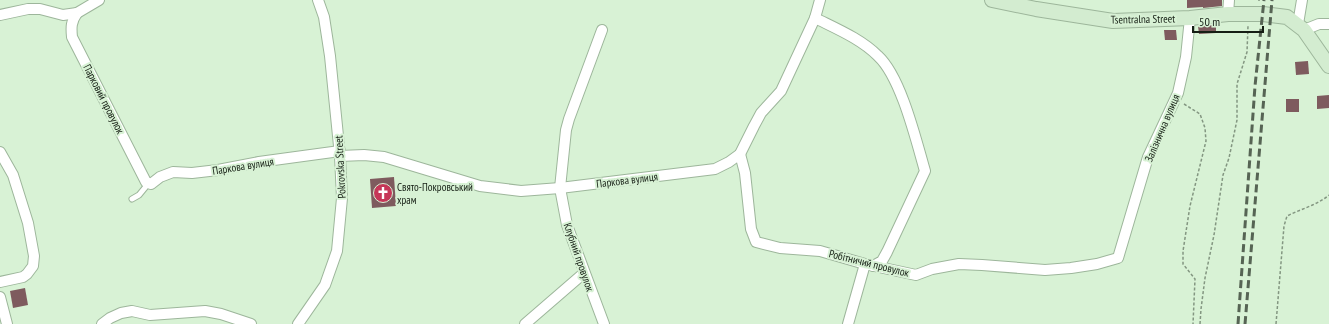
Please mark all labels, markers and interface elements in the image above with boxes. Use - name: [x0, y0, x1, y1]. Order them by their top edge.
- scale bar: [1193, 8, 1263, 34]
- street label: Tsentralna Street: [1111, 11, 1175, 27]
- text: 50 m: [1199, 14, 1220, 29]
- street label: Парковий провулок: [80, 62, 128, 137]
- street label: Залізнична вулиця: [1141, 92, 1183, 164]
- street label: Pokrovska Street: [331, 135, 349, 199]
- street label: Паркова вулиця: [211, 154, 275, 178]
- street label: Паркова вулиця: [595, 169, 659, 191]
- place label: Свято-Покровський храм: [397, 180, 473, 207]
- church icon: Свято-Покровський храм: [372, 182, 394, 204]
- street label: Клубний провулок: [561, 221, 598, 294]
- street label: Робітничий провулок: [827, 246, 911, 280]

